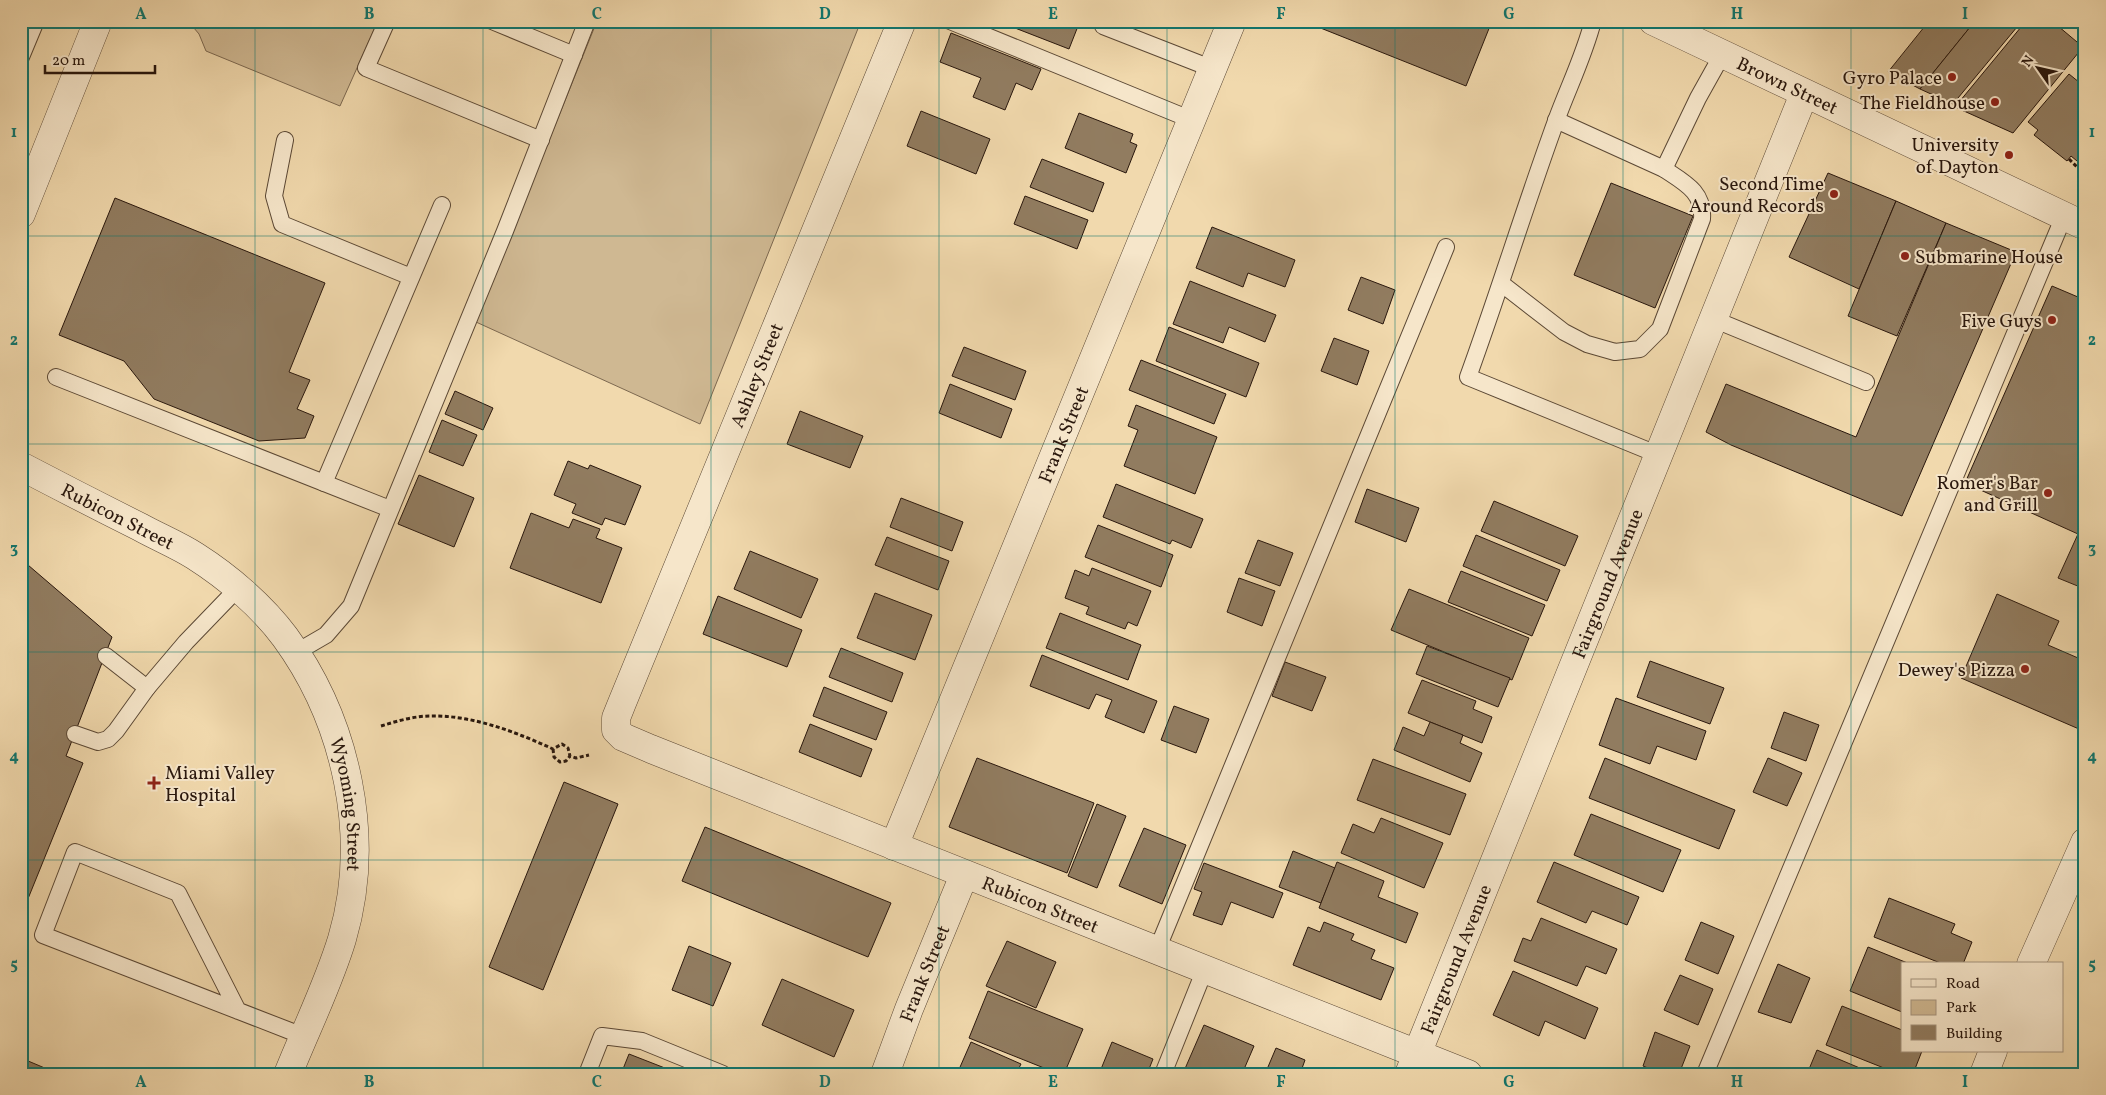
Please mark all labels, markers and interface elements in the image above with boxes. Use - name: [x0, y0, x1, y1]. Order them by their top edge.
- text: A: [135, 4, 147, 26]
- text: B: [364, 4, 375, 26]
- text: C: [592, 4, 602, 26]
- text: D: [819, 4, 831, 26]
- text: E: [1048, 4, 1058, 26]
- text: F: [1276, 4, 1286, 26]
- text: G: [1503, 4, 1515, 26]
- text: H: [1731, 4, 1743, 26]
- text: I: [1962, 4, 1968, 26]
- scale bar: [45, 42, 155, 74]
- north arrow: [2014, 42, 2064, 92]
- text: 20 m: [52, 51, 85, 72]
- street label: Brown Street: [1732, 51, 1842, 122]
- text: N: [2018, 52, 2039, 71]
- place label: Gyro Palace: [1843, 66, 1942, 92]
- marker: Gyro Palace: [1946, 71, 1958, 83]
- place label: The Fieldhouse: [1860, 91, 1985, 117]
- marker: The Fieldhouse: [1989, 96, 2001, 108]
- text: 1: [11, 122, 17, 144]
- text: 1: [2089, 122, 2095, 144]
- place label: University of Dayton: [1912, 133, 1999, 181]
- marker: University of Dayton: [2003, 149, 2015, 161]
- place label: Second Time Around Records: [1689, 172, 1824, 220]
- marker: Second Time Around Records: [1828, 188, 1840, 200]
- place label: Submarine House: [1915, 245, 2063, 271]
- marker: Submarine House: [1899, 250, 1911, 262]
- place label: Five Guys: [1961, 309, 2042, 335]
- marker: Five Guys: [2046, 314, 2058, 326]
- street label: Ashley Street: [725, 319, 791, 432]
- text: 2: [10, 330, 18, 352]
- text: 2: [2088, 330, 2096, 352]
- street label: Frank Street: [1033, 382, 1096, 488]
- place label: Romer's Bar and Grill: [1937, 471, 2038, 519]
- street label: Rubicon Street: [56, 478, 178, 557]
- marker: Romer's Bar and Grill: [2042, 487, 2054, 499]
- street label: Fairground Avenue: [1567, 505, 1650, 663]
- text: 3: [10, 538, 18, 560]
- text: 3: [2088, 538, 2096, 560]
- place label: Dewey's Pizza: [1898, 658, 2015, 684]
- marker: Dewey's Pizza: [2019, 663, 2031, 675]
- street label: Wyoming Street: [322, 734, 366, 872]
- text: 4: [9, 746, 19, 768]
- text: 4: [2087, 746, 2097, 768]
- place label: Miami Valley Hospital: [165, 761, 275, 809]
- marker: Miami Valley Hospital: [147, 776, 161, 790]
- street label: Rubicon Street: [978, 871, 1102, 941]
- street label: Fairground Avenue: [1415, 881, 1499, 1039]
- street label: Frank Street: [894, 921, 957, 1026]
- text: 5: [10, 954, 18, 976]
- text: 5: [2088, 954, 2096, 976]
- legend: [1901, 962, 2064, 1052]
- text: Road: [1946, 974, 1980, 995]
- text: Park: [1946, 998, 1977, 1019]
- text: Building: [1946, 1024, 2003, 1045]
- text: A: [135, 1072, 147, 1094]
- text: B: [364, 1072, 375, 1094]
- text: C: [592, 1072, 602, 1094]
- text: D: [819, 1072, 831, 1094]
- text: E: [1048, 1072, 1058, 1094]
- text: F: [1276, 1072, 1286, 1094]
- text: G: [1503, 1072, 1515, 1094]
- text: H: [1731, 1072, 1743, 1094]
- text: I: [1962, 1072, 1968, 1094]

